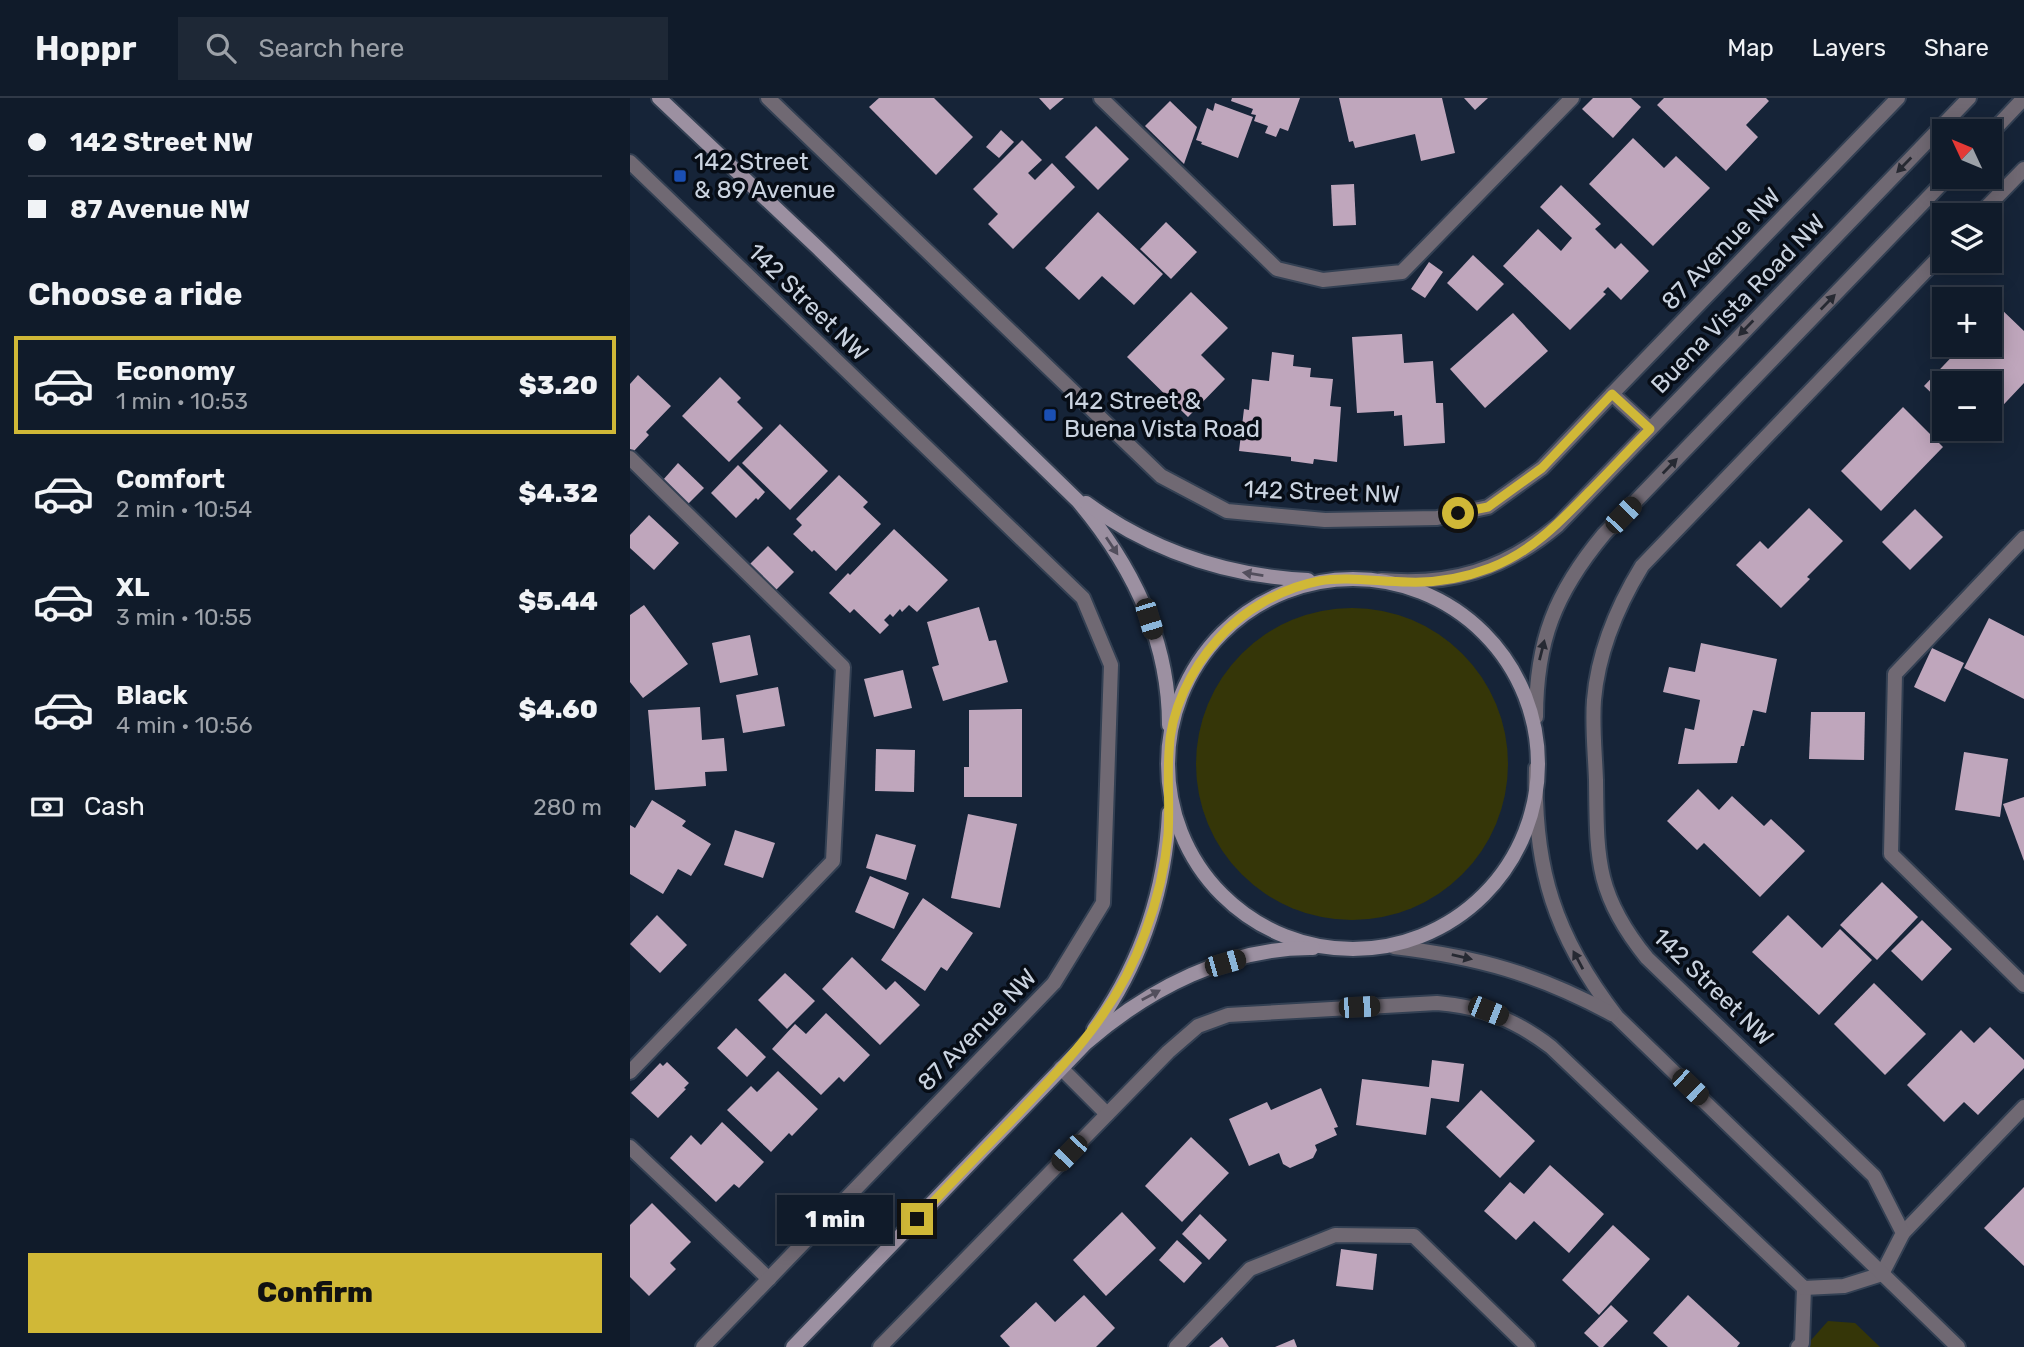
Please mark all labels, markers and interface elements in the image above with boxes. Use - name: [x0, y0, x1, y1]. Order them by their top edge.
- search box: [178, 17, 668, 80]
- text: Hoppr: [35, 29, 136, 68]
- icon: search: [202, 29, 240, 67]
- text: Search here: [258, 33, 404, 64]
- text: Map: [1727, 34, 1774, 62]
- text: Layers: [1812, 34, 1886, 62]
- text: Share: [1924, 34, 1989, 62]
- north arrow: [1932, 119, 2002, 189]
- map controls: [1932, 119, 2002, 441]
- text: 142 Street NW: [70, 127, 253, 158]
- place label: 142 Street & 89 Avenue: [694, 148, 835, 204]
- one-way arrow: [1897, 156, 1913, 173]
- marker: 142 Street & 89 Avenue: [672, 168, 688, 184]
- street label: 87 Avenue NW: [1656, 182, 1786, 316]
- text: 87 Avenue NW: [70, 194, 250, 225]
- button: layers: [1932, 203, 2002, 273]
- street label: Buena Vista Road NW: [1645, 209, 1831, 399]
- street label: 142 Street NW: [742, 238, 874, 366]
- text: Choose a ride: [28, 275, 242, 313]
- button: +: [1932, 287, 2002, 357]
- one-way arrow: [1819, 294, 1835, 311]
- one-way arrow: [1738, 320, 1755, 337]
- icon: car: [32, 354, 95, 417]
- text: Economy: [116, 356, 235, 387]
- text: $3.20: [519, 370, 598, 401]
- button: −: [1932, 371, 2002, 441]
- text: 1 min · 10:53: [116, 387, 248, 415]
- place label: 142 Street & Buena Vista Road: [1064, 387, 1260, 443]
- marker: 142 Street & Buena Vista Road: [1042, 407, 1058, 423]
- one-way arrow: [1661, 458, 1677, 475]
- icon: car: [32, 462, 95, 525]
- text: Comfort: [116, 464, 225, 495]
- street label: 142 Street NW: [1243, 475, 1401, 509]
- text: $4.32: [519, 478, 598, 509]
- car: [1601, 493, 1646, 537]
- text: 2 min · 10:54: [116, 495, 252, 523]
- route start: [1442, 497, 1474, 529]
- one-way arrow: [1106, 536, 1119, 556]
- one-way arrow: [1242, 568, 1264, 579]
- icon: car: [32, 570, 95, 633]
- text: XL: [116, 572, 149, 603]
- text: $5.44: [518, 586, 598, 617]
- car: [1133, 596, 1166, 642]
- text: 3 min · 10:55: [116, 603, 252, 631]
- one-way arrow: [1537, 639, 1548, 661]
- icon: car: [32, 678, 95, 741]
- text: Black: [116, 680, 188, 711]
- text: $4.60: [518, 694, 598, 725]
- text: 4 min · 10:56: [116, 711, 253, 739]
- icon: cash: [28, 788, 66, 826]
- text: Cash: [84, 791, 145, 822]
- text: 280 m: [533, 793, 602, 821]
- street label: 142 Street NW: [1647, 923, 1779, 1051]
- car: [1202, 947, 1249, 979]
- one-way arrow: [1573, 950, 1584, 970]
- one-way arrow: [1451, 952, 1473, 963]
- street label: 87 Avenue NW: [912, 963, 1042, 1097]
- one-way arrow: [1142, 989, 1161, 1001]
- car: [1465, 993, 1512, 1029]
- car: [1338, 995, 1381, 1019]
- car: [1668, 1065, 1713, 1109]
- car: [1047, 1131, 1092, 1175]
- callout: 1 min: [777, 1194, 892, 1244]
- route end: [901, 1203, 933, 1235]
- text: 1 min: [805, 1205, 865, 1233]
- button: Confirm: [28, 1253, 602, 1333]

